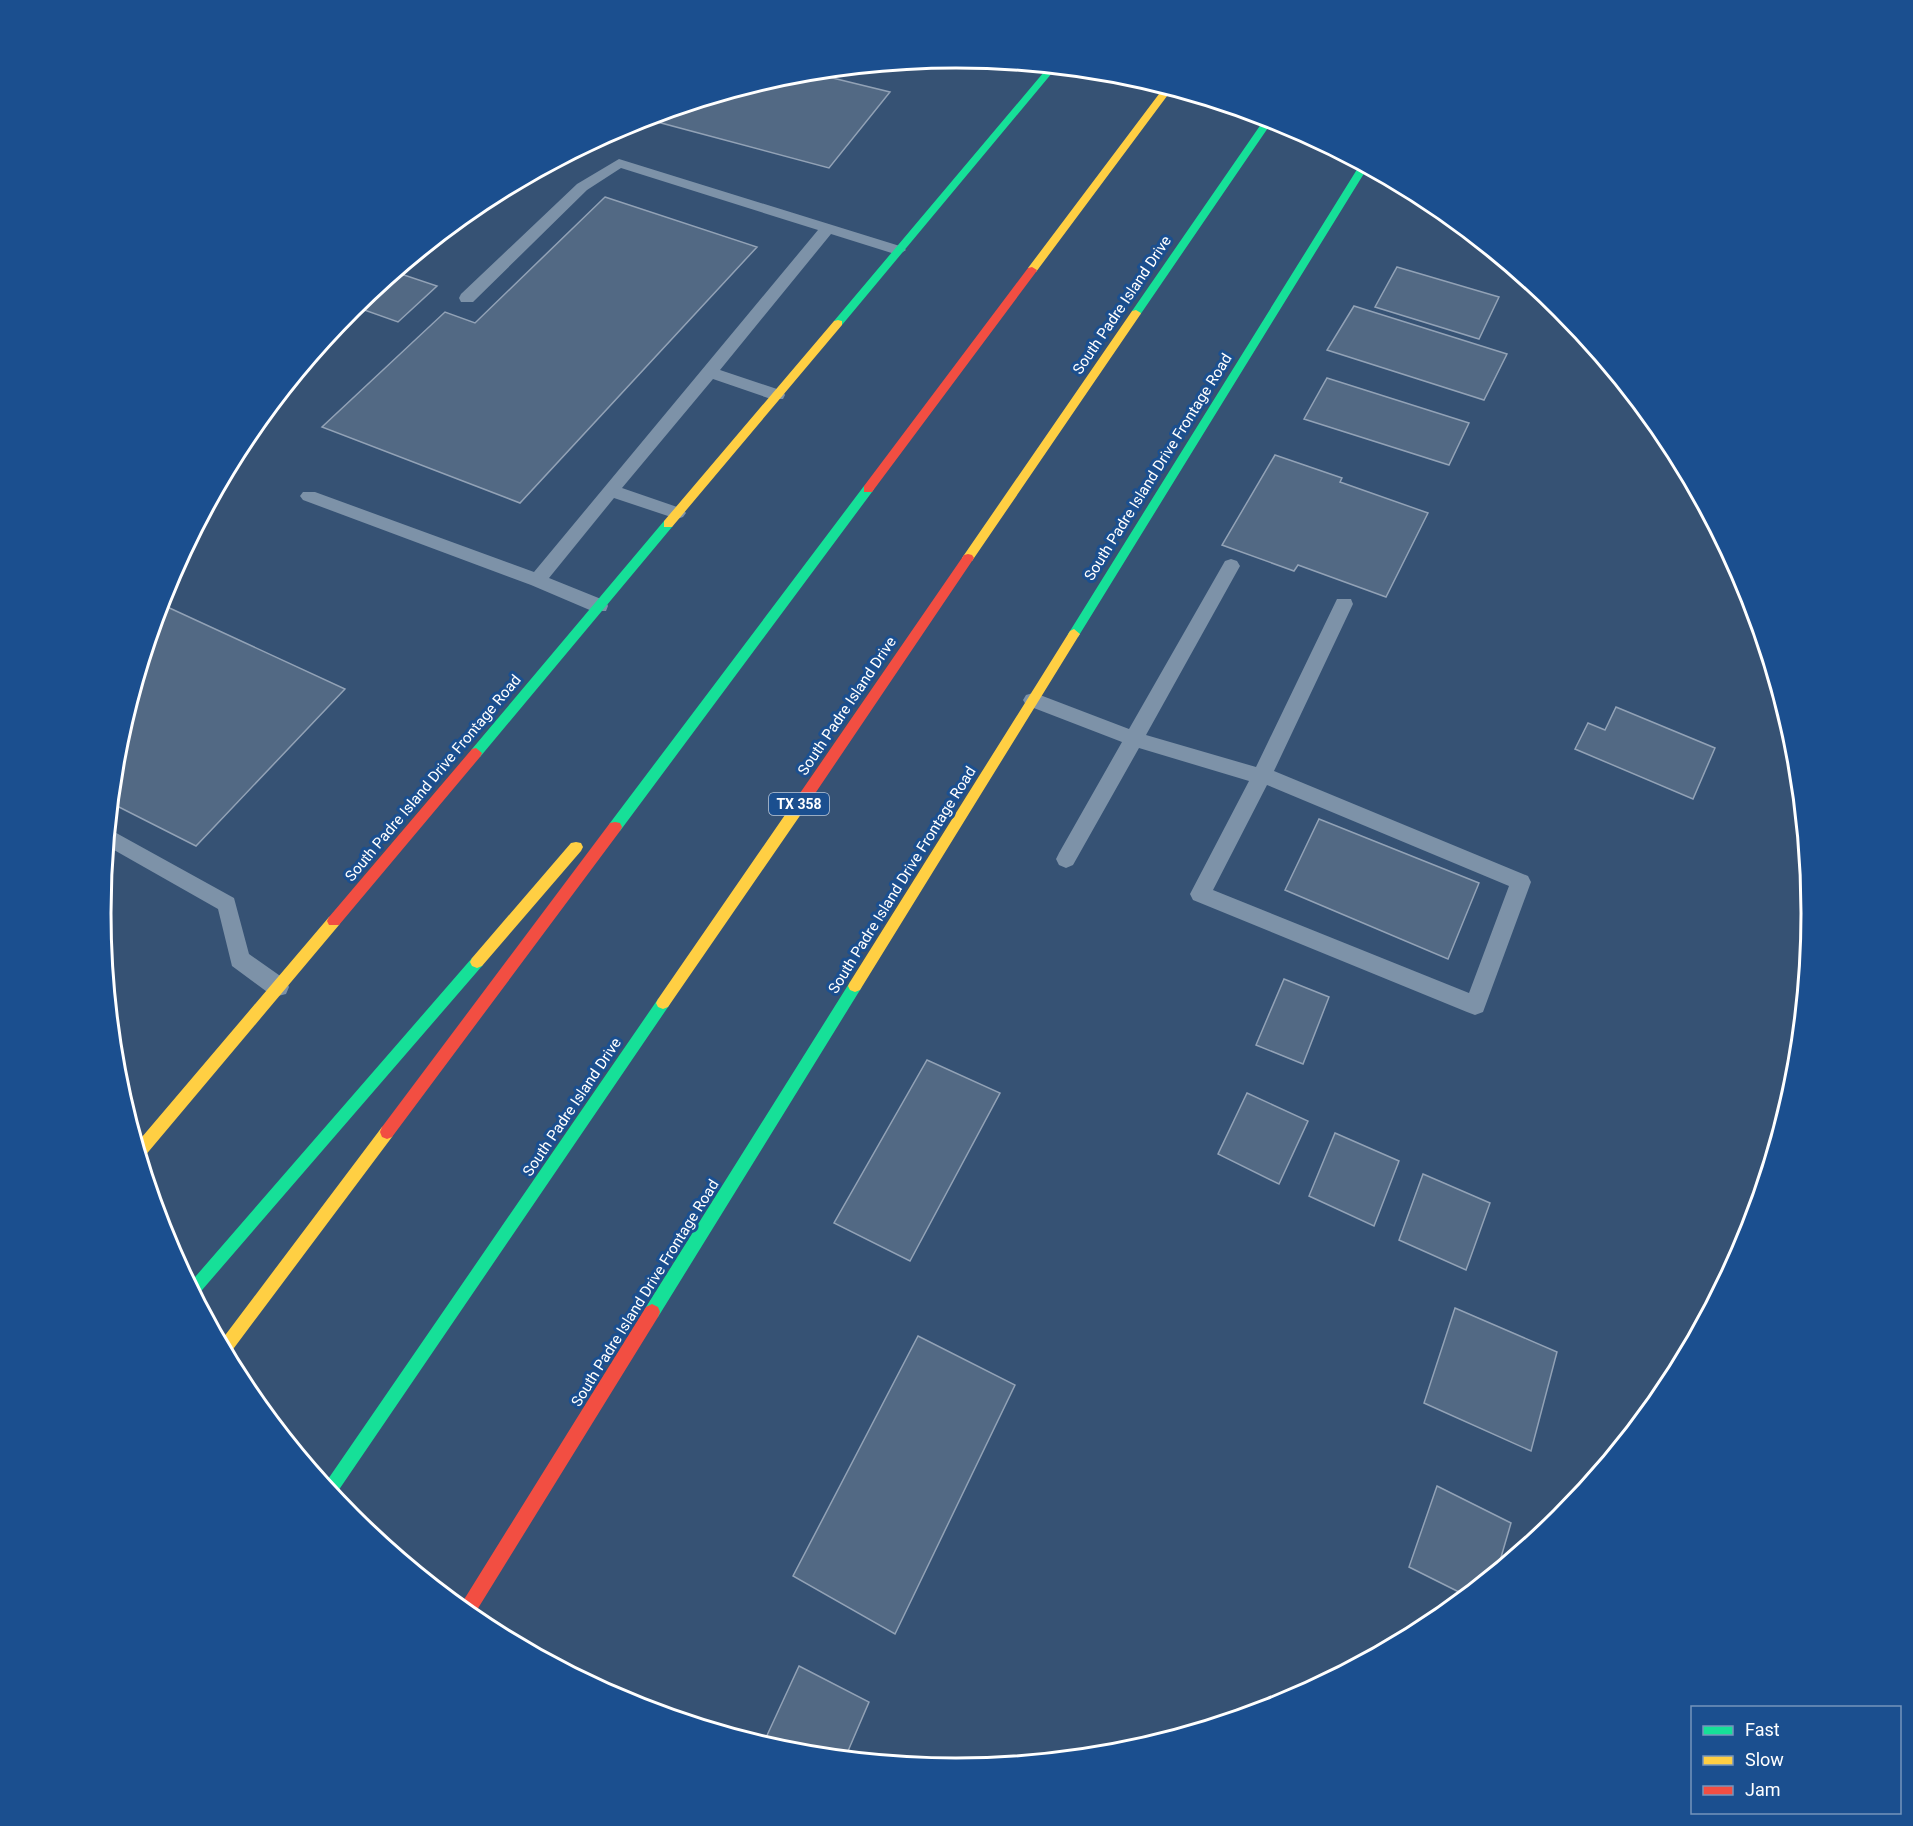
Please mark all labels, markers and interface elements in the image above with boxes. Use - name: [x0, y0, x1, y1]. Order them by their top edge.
- street label: South Padre Island Drive: [1069, 232, 1175, 378]
- street label: South Padre Island Drive Frontage Road: [1080, 350, 1236, 584]
- street label: South Padre Island Drive: [794, 633, 900, 779]
- street label: South Padre Island Drive Frontage Road: [341, 671, 525, 885]
- street label: South Padre Island Drive Frontage Road: [824, 763, 980, 997]
- road number: TX 358: [769, 793, 829, 815]
- street label: South Padre Island Drive: [519, 1034, 625, 1180]
- street label: South Padre Island Drive Frontage Road: [567, 1176, 723, 1410]
- legend: [1691, 1706, 1901, 1814]
- text: Fast: [1745, 1719, 1780, 1740]
- text: Slow: [1745, 1749, 1784, 1770]
- text: Jam: [1745, 1779, 1781, 1800]

